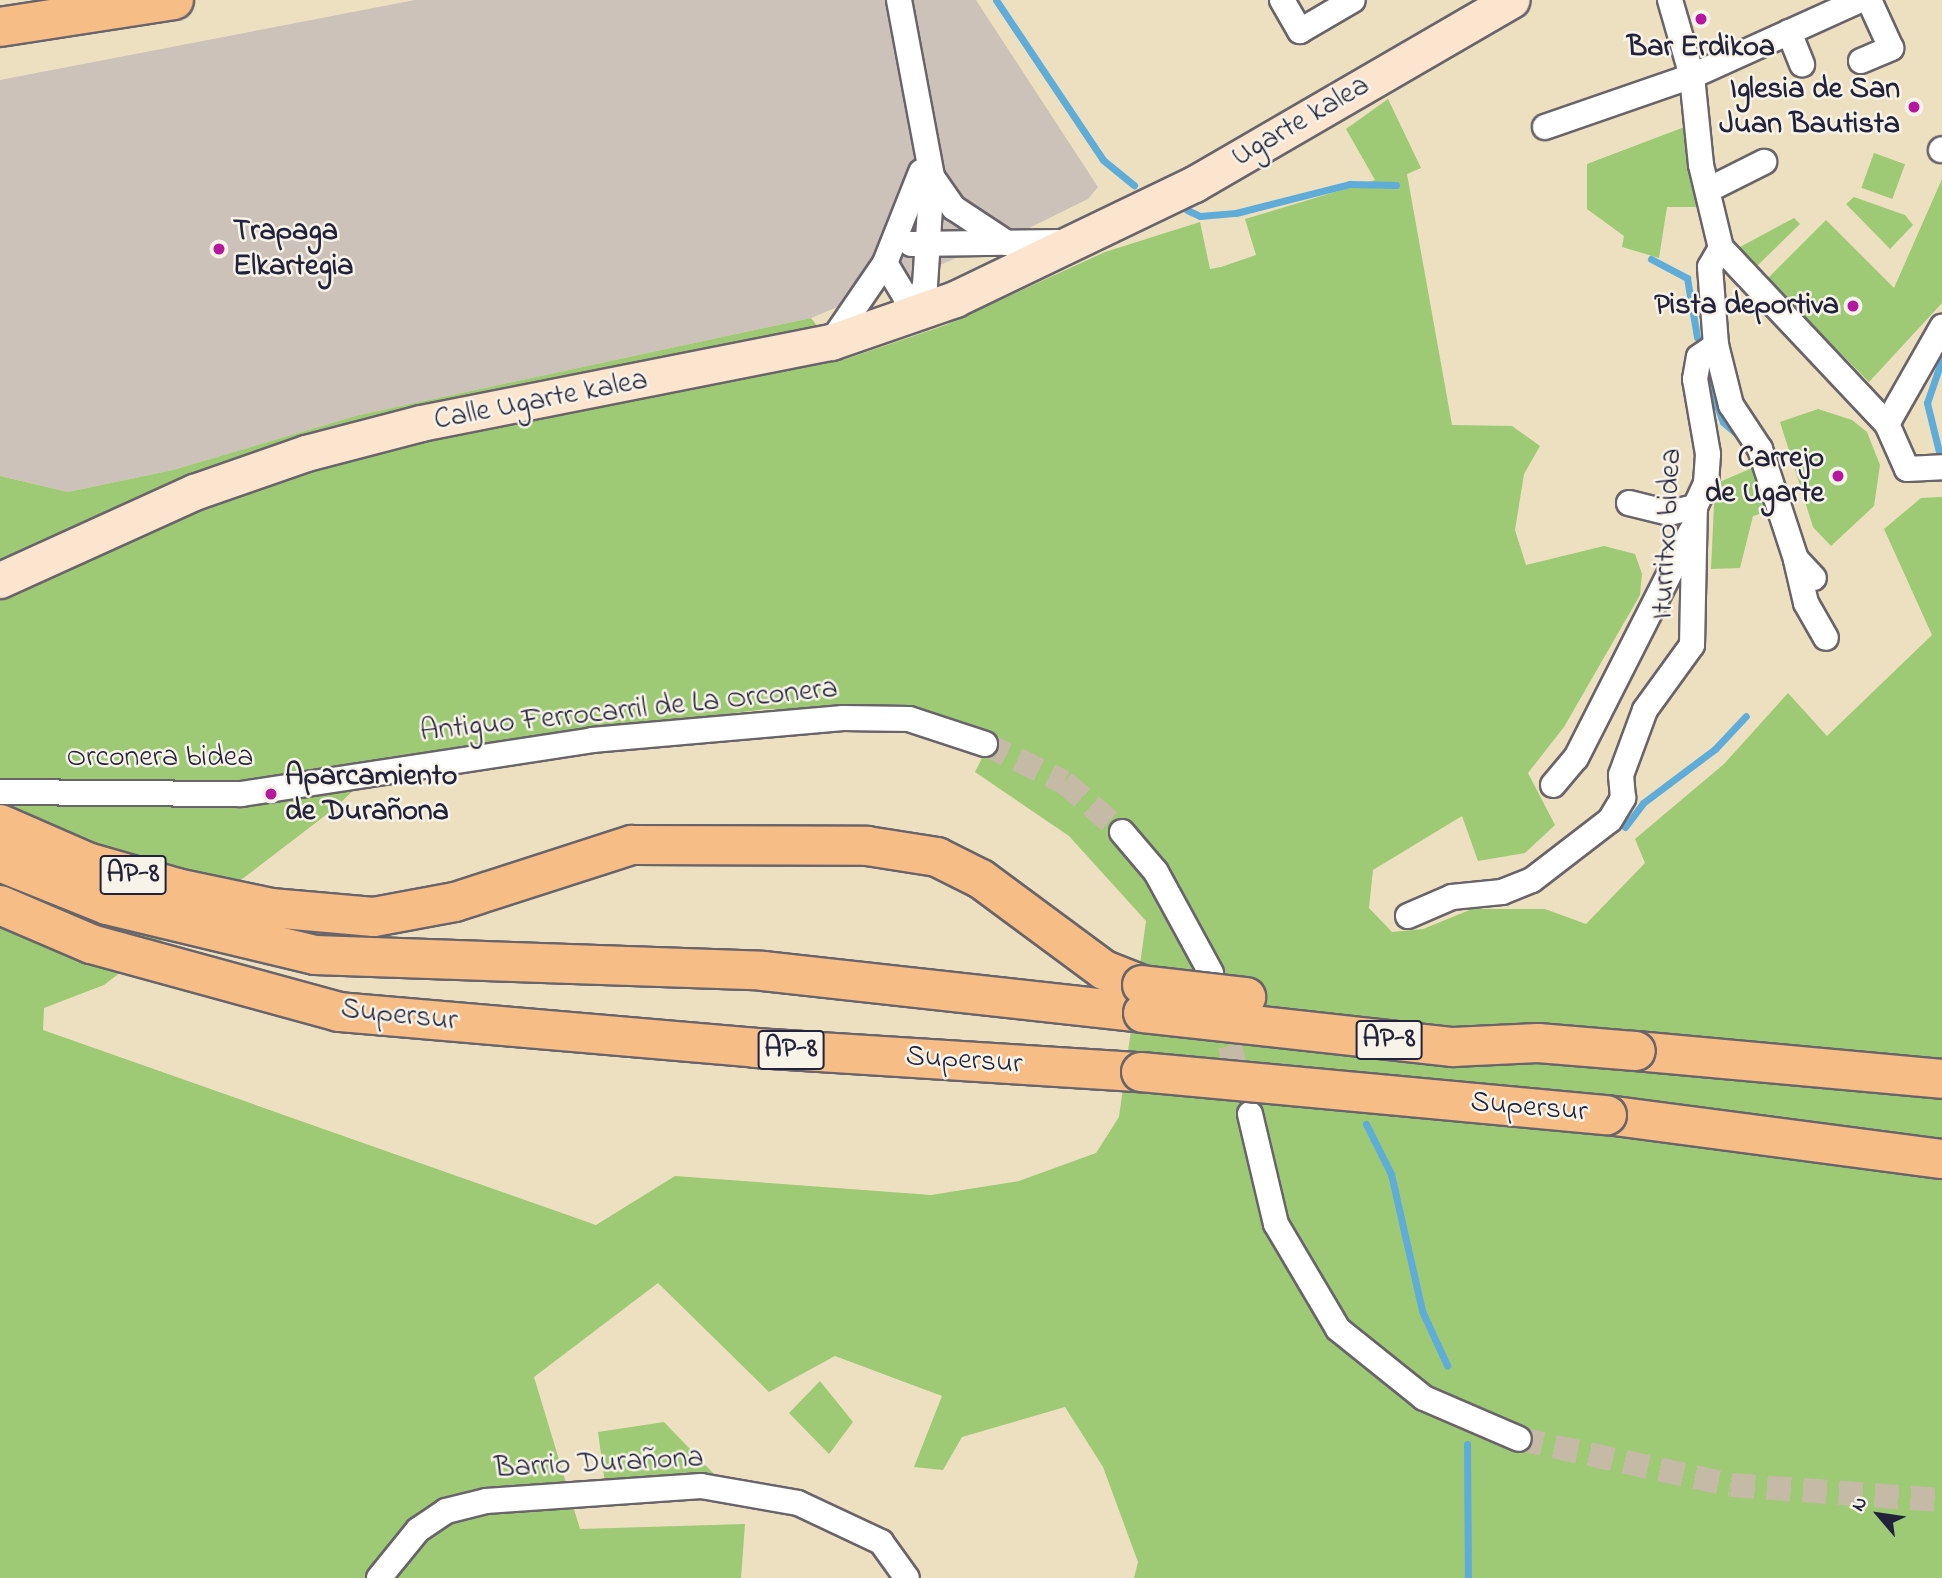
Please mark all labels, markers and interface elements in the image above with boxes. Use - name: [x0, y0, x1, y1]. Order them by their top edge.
- marker: Bar Erdikoa: [1693, 11, 1709, 27]
- place label: Bar Erdikoa: [1627, 30, 1775, 66]
- street label: Ugarte kalea: [1226, 68, 1376, 176]
- place label: Iglesia de San Juan Bautista: [1719, 72, 1900, 142]
- marker: Iglesia de San Juan Bautista: [1906, 99, 1922, 115]
- place label: Trapaga Elkartegia: [233, 214, 353, 284]
- marker: Trapaga Elkartegia: [211, 241, 227, 257]
- place label: Pista deportiva: [1654, 288, 1839, 324]
- marker: Pista deportiva: [1845, 298, 1861, 314]
- street label: Calle Ugarte kalea: [431, 363, 651, 439]
- place label: Carrejo de Ugarte: [1705, 441, 1824, 512]
- street label: Iturritxo bidea: [1646, 447, 1690, 621]
- marker: Carrejo de Ugarte: [1830, 468, 1846, 484]
- street label: Antiguo Ferrocarril de La Orconera: [418, 671, 840, 751]
- street label: Orconera bidea: [67, 740, 253, 776]
- place label: Aparcamiento de Durañona: [285, 759, 457, 830]
- marker: Aparcamiento de Durañona: [263, 786, 279, 802]
- road number: AP-8: [98, 850, 168, 900]
- street label: Supersur: [339, 992, 459, 1040]
- road number: AP-8: [1354, 1016, 1424, 1064]
- road number: AP-8: [756, 1026, 826, 1074]
- street label: Supersur: [904, 1039, 1024, 1083]
- street label: Supersur: [1469, 1085, 1589, 1131]
- street label: Barrio Durañona: [493, 1441, 705, 1487]
- north arrow: [1844, 1480, 1914, 1550]
- text: N: [1845, 1492, 1875, 1517]

